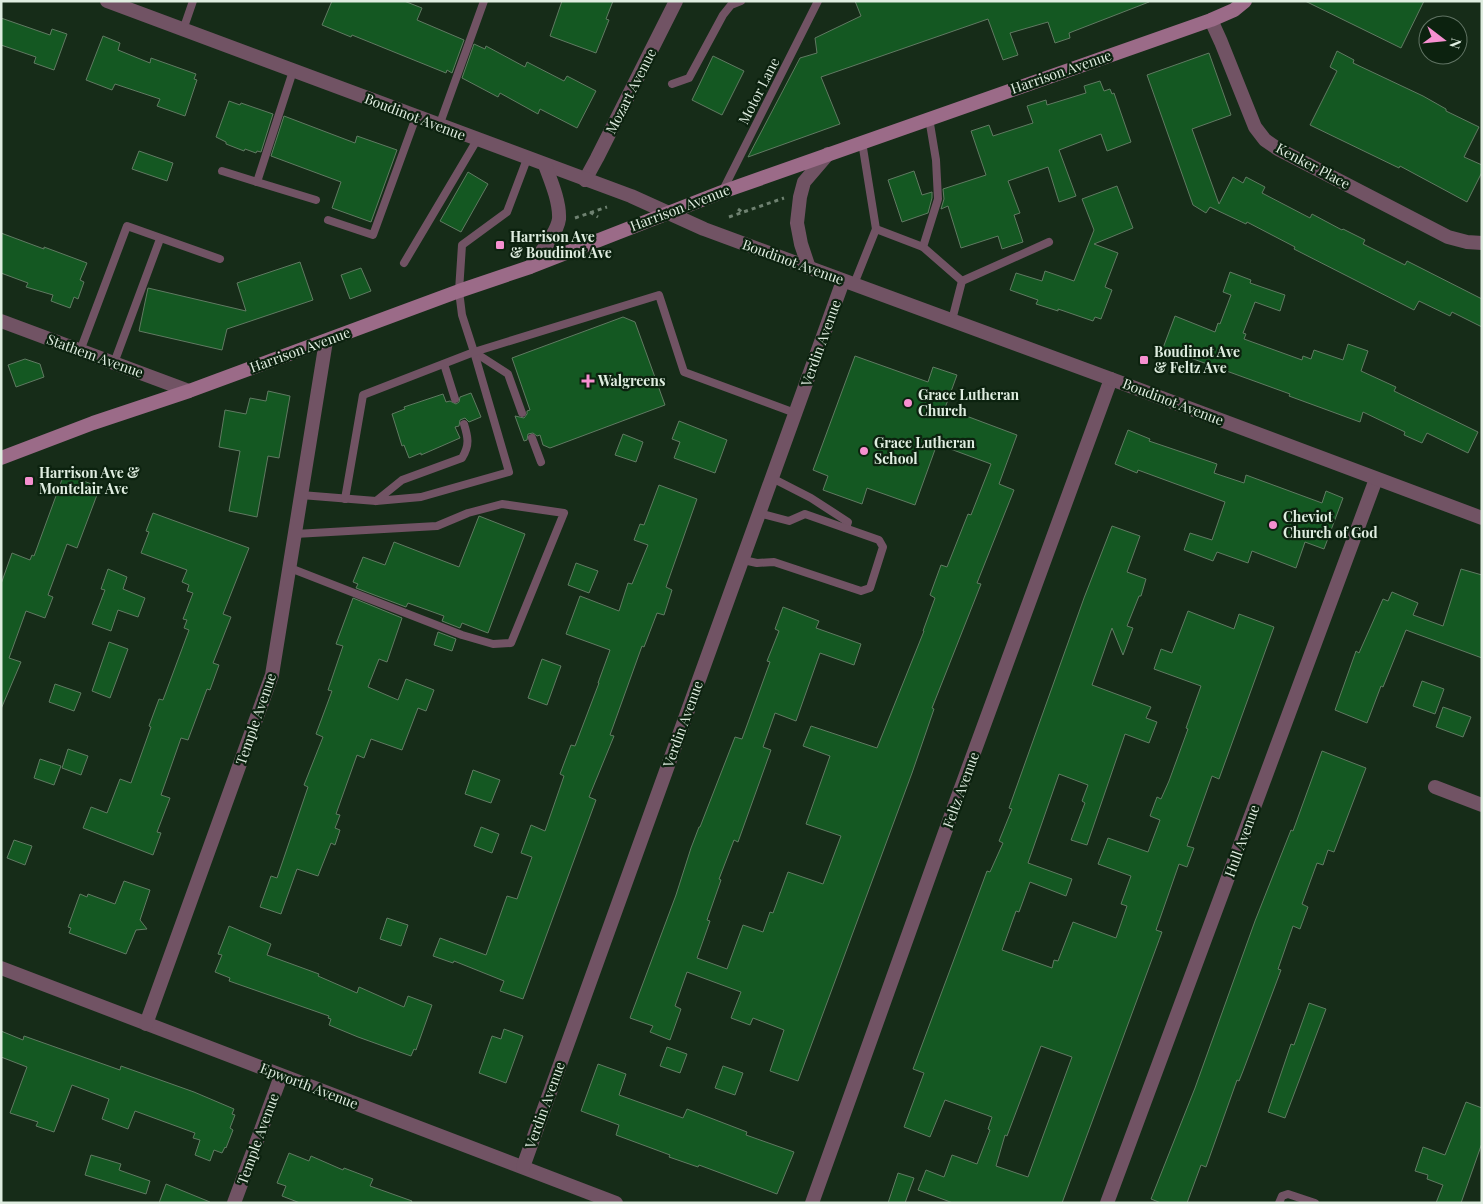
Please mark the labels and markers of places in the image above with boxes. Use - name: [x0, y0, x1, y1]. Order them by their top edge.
- place label: Harrison Ave & Boudinot Ave: [510, 227, 612, 262]
- marker: Harrison Ave & Boudinot Ave: [494, 239, 506, 251]
- place label: Boudinot Ave & Feltz Ave: [1154, 342, 1240, 377]
- marker: Boudinot Ave & Feltz Ave: [1138, 354, 1150, 366]
- place label: Walgreens: [597, 371, 665, 390]
- marker: Walgreens: [582, 375, 594, 387]
- place label: Grace Lutheran Church: [918, 385, 1020, 420]
- marker: Grace Lutheran Church: [902, 397, 914, 409]
- place label: Grace Lutheran School: [874, 433, 976, 468]
- marker: Grace Lutheran School: [858, 445, 870, 457]
- place label: Harrison Ave & Montclair Ave: [39, 463, 140, 498]
- marker: Harrison Ave & Montclair Ave: [23, 475, 35, 487]
- place label: Cheviot Church of God: [1283, 507, 1378, 542]
- marker: Cheviot Church of God: [1267, 519, 1279, 531]

